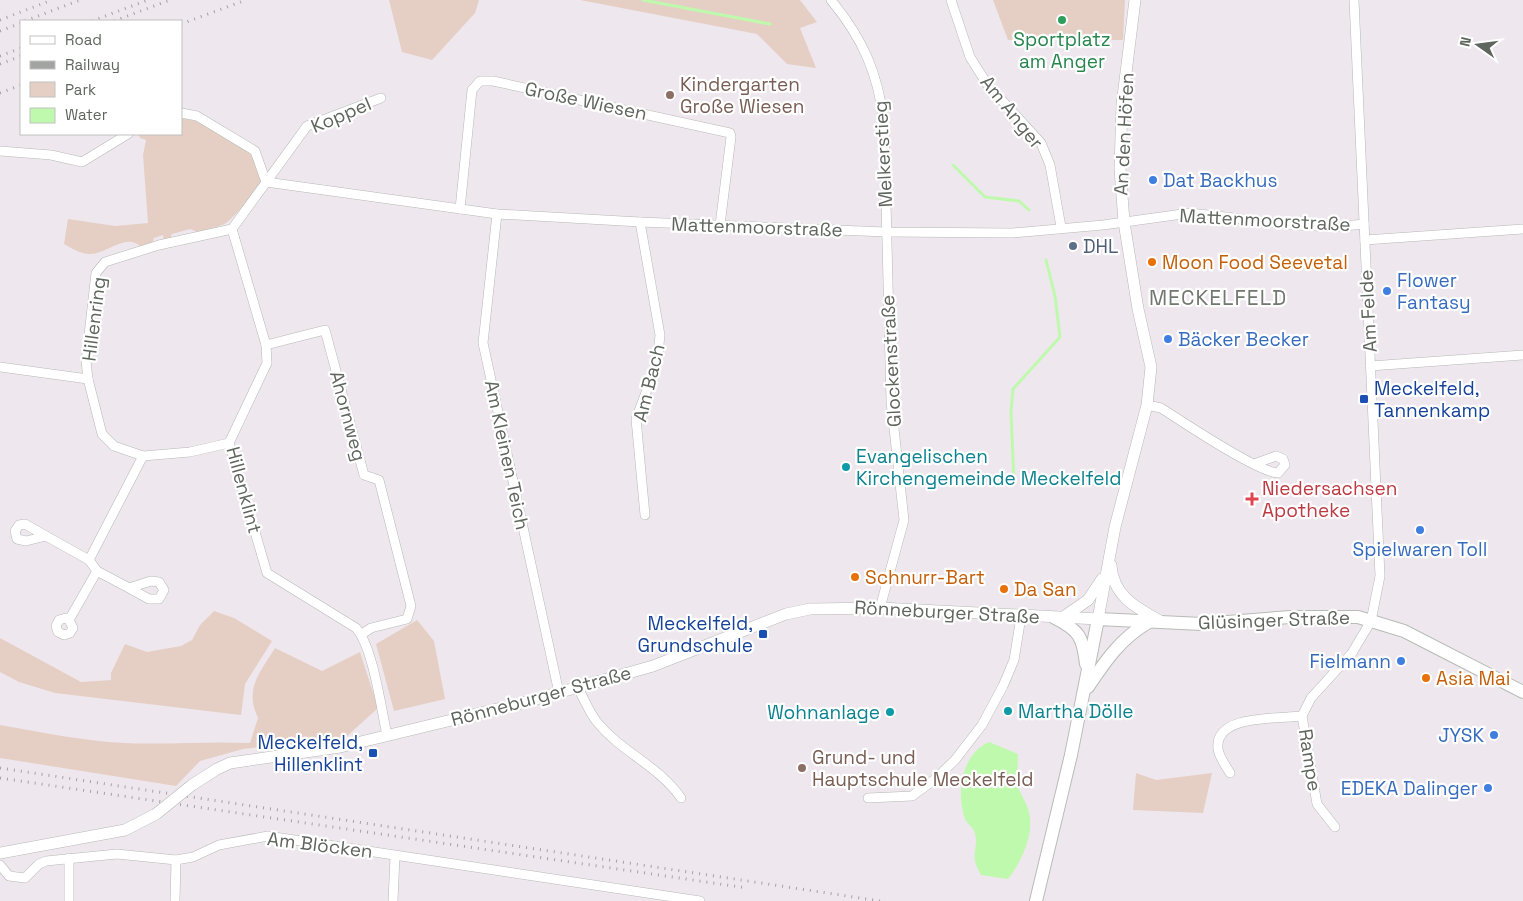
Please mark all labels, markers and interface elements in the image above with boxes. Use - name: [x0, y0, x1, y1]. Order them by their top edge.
- marker: Sportplatz am Anger: [1056, 14, 1068, 26]
- legend: [20, 20, 182, 135]
- north arrow: [1453, 20, 1503, 70]
- place label: Sportplatz am Anger: [1013, 27, 1111, 74]
- text: Road: [65, 30, 102, 49]
- text: N: [1456, 35, 1475, 49]
- text: Railway: [65, 55, 120, 74]
- street label: Am Anger: [975, 70, 1049, 154]
- place label: Kindergarten Große Wiesen: [680, 72, 804, 119]
- street label: An den Höfen: [1108, 72, 1140, 196]
- street label: Große Wiesen: [523, 76, 649, 126]
- text: Park: [65, 80, 96, 99]
- marker: Kindergarten Große Wiesen: [664, 89, 676, 101]
- street label: Koppel: [307, 91, 375, 139]
- street label: Melkerstieg: [868, 100, 898, 208]
- text: Water: [65, 105, 108, 124]
- place label: Dat Backhus: [1163, 168, 1278, 193]
- marker: Dat Backhus: [1147, 174, 1159, 186]
- street label: Mattenmoorstraße: [1179, 203, 1351, 237]
- street label: Mattenmoorstraße: [671, 212, 843, 242]
- place label: DHL: [1083, 234, 1118, 259]
- marker: DHL: [1067, 240, 1079, 252]
- place label: Moon Food Seevetal: [1162, 250, 1348, 275]
- marker: Moon Food Seevetal: [1146, 256, 1158, 268]
- place label: Flower Fantasy: [1397, 268, 1471, 315]
- street label: Am Felde: [1353, 269, 1383, 353]
- street label: Hillenring: [76, 275, 112, 363]
- district label: MECKELFELD: [1149, 284, 1287, 311]
- marker: Flower Fantasy: [1381, 285, 1393, 297]
- street label: Glockenstraße: [875, 294, 907, 428]
- place label: Bäcker Becker: [1178, 327, 1309, 352]
- marker: Bäcker Becker: [1162, 333, 1174, 345]
- street label: Am Bach: [627, 341, 671, 425]
- street label: Ahornweg: [324, 368, 372, 464]
- place label: Meckelfeld, Tannenkamp: [1374, 376, 1490, 423]
- street label: Am Kleinen Teich: [479, 378, 535, 532]
- marker: Meckelfeld, Tannenkamp: [1358, 393, 1370, 405]
- street label: Hillenklint: [220, 444, 268, 536]
- place label: Evangelischen Kirchengemeinde Meckelfeld: [856, 444, 1121, 491]
- marker: Evangelischen Kirchengemeinde Meckelfeld: [840, 461, 852, 473]
- place label: Niedersachsen Apotheke: [1262, 476, 1398, 523]
- marker: Niedersachsen Apotheke: [1246, 493, 1258, 505]
- marker: Spielwaren Toll: [1414, 524, 1426, 536]
- place label: Spielwaren Toll: [1353, 537, 1487, 562]
- place label: Schnurr-Bart: [865, 565, 985, 590]
- marker: Schnurr-Bart: [849, 571, 861, 583]
- place label: Da San: [1014, 577, 1077, 602]
- marker: Da San: [998, 583, 1010, 595]
- street label: Rönneburger Straße: [854, 595, 1040, 629]
- street label: Glüsinger Straße: [1198, 605, 1350, 635]
- place label: Meckelfeld, Grundschule: [637, 611, 753, 658]
- marker: Meckelfeld, Grundschule: [757, 628, 769, 640]
- place label: Fielmann: [1310, 649, 1391, 674]
- marker: Fielmann: [1395, 655, 1407, 667]
- street label: Rönneburger Straße: [448, 660, 634, 732]
- place label: Asia Mai: [1436, 666, 1510, 691]
- marker: Asia Mai: [1420, 672, 1432, 684]
- place label: Martha Dölle: [1018, 699, 1134, 724]
- place label: Wohnanlage: [767, 700, 880, 725]
- marker: Martha Dölle: [1002, 705, 1014, 717]
- marker: Wohnanlage: [884, 706, 896, 718]
- place label: JYSK: [1438, 723, 1484, 748]
- street label: Rampe: [1293, 727, 1327, 793]
- marker: JYSK: [1488, 729, 1500, 741]
- place label: Meckelfeld, Hillenklint: [257, 730, 363, 777]
- place label: Grund- und Hauptschule Meckelfeld: [812, 745, 1033, 792]
- marker: Meckelfeld, Hillenklint: [367, 747, 379, 759]
- marker: Grund- und Hauptschule Meckelfeld: [796, 762, 808, 774]
- place label: EDEKA Dalinger: [1341, 776, 1478, 801]
- marker: EDEKA Dalinger: [1482, 782, 1494, 794]
- street label: Am Blöcken: [266, 826, 374, 864]

